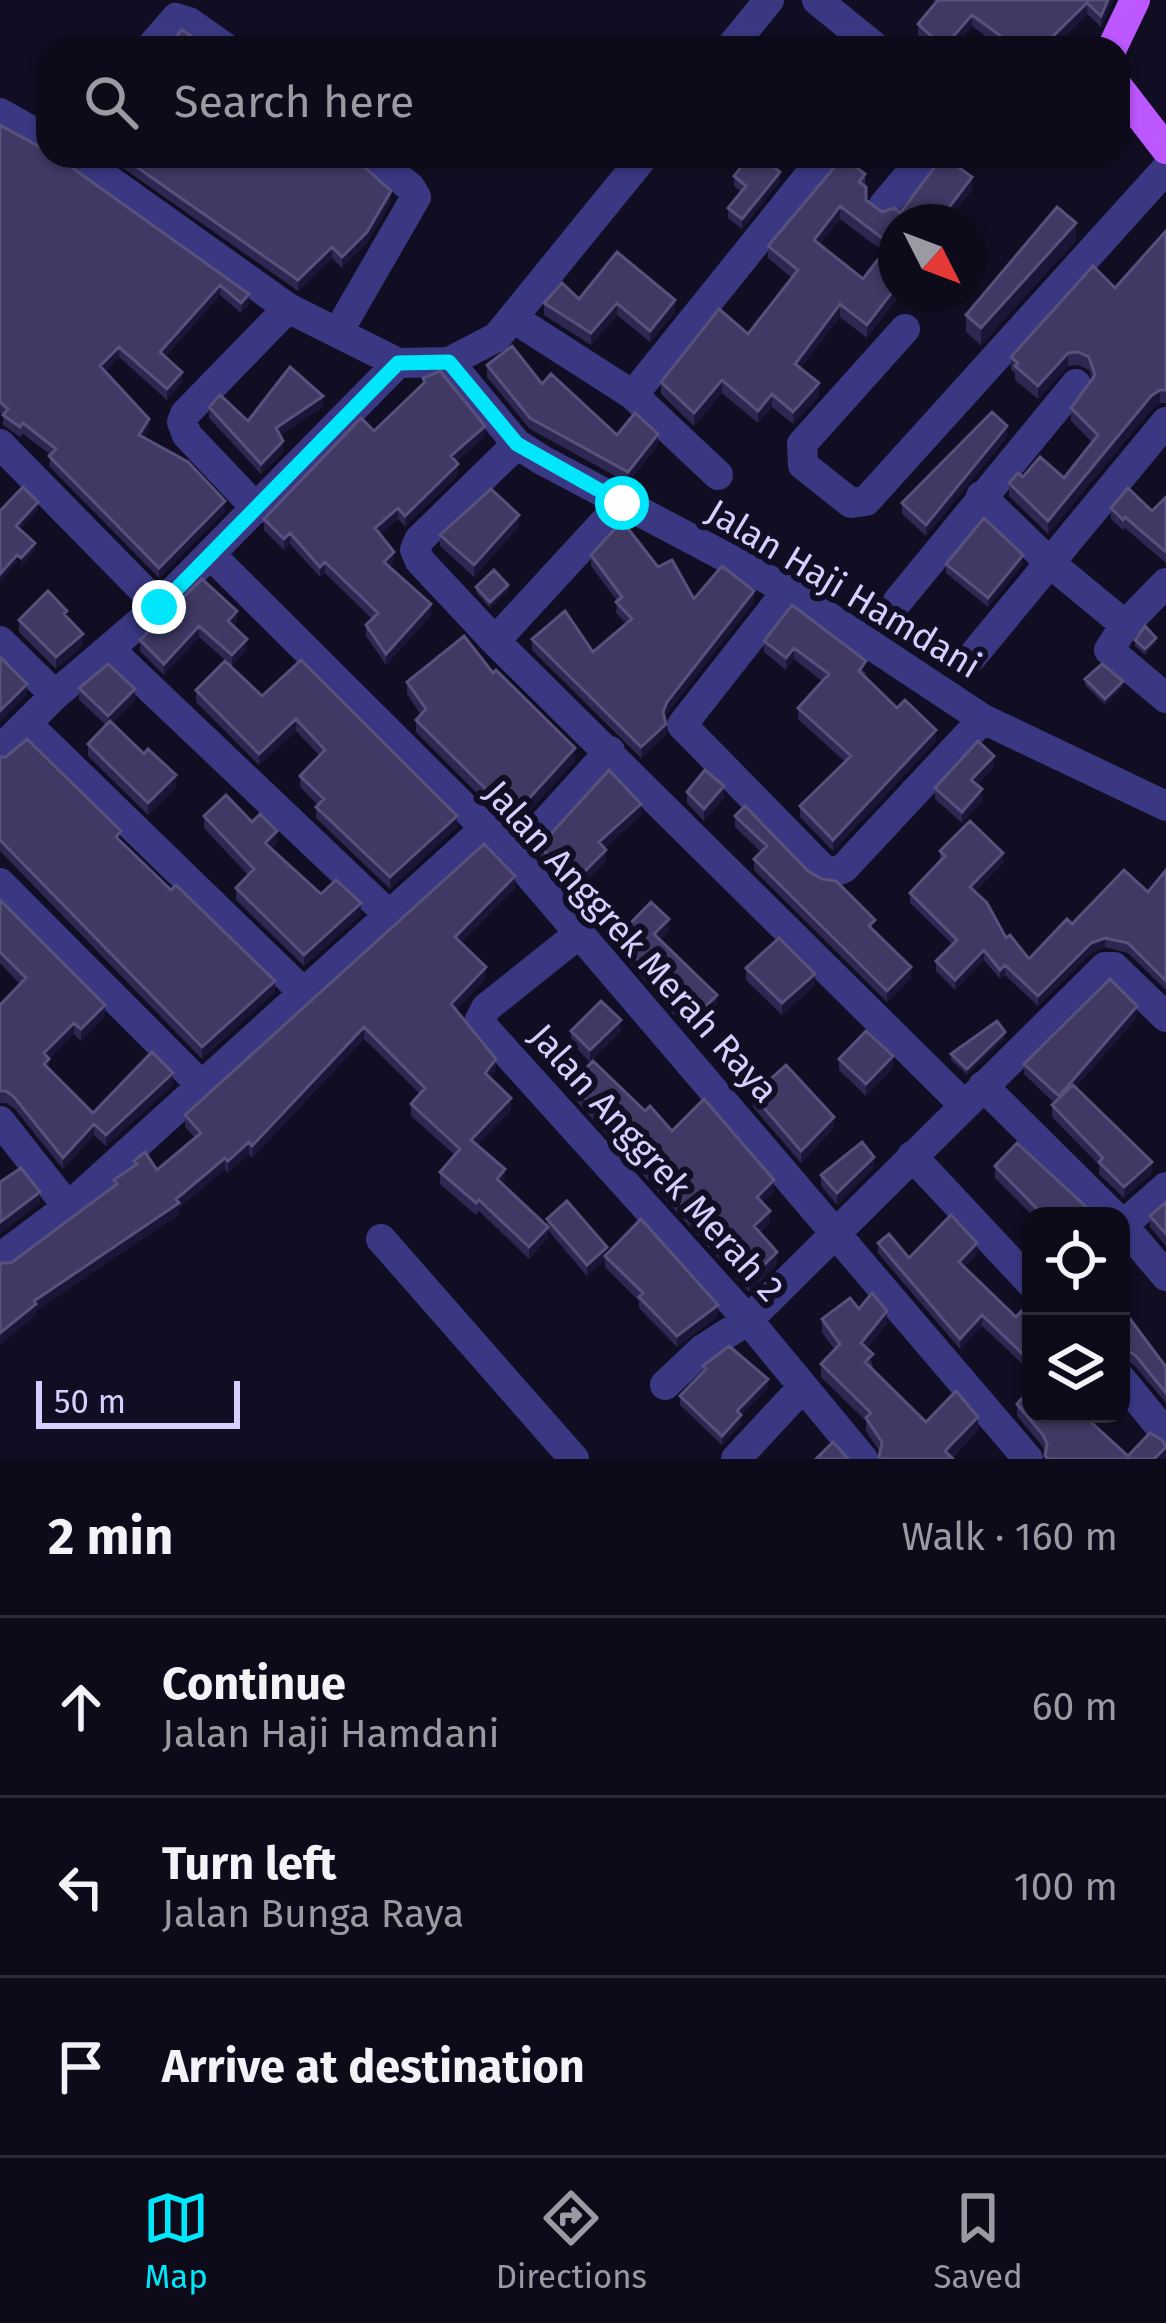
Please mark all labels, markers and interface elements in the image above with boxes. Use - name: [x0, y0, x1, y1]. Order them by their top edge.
- search box: [36, 36, 1130, 168]
- icon: search: [78, 69, 144, 135]
- text: Search here: [174, 75, 414, 129]
- north arrow: [878, 204, 986, 312]
- route start: [595, 476, 649, 530]
- street label: Jalan Haji Hamdani: [699, 490, 988, 688]
- route end: [132, 580, 186, 634]
- street label: Jalan Anggrek Merah Raya: [475, 772, 787, 1112]
- street label: Jalan Anggrek Merah 2: [520, 1015, 793, 1311]
- map controls: [1022, 1207, 1130, 1423]
- button: locate: [1022, 1207, 1130, 1315]
- button: layers: [1022, 1315, 1130, 1423]
- scale bar: [36, 1375, 240, 1428]
- text: 50 m: [54, 1382, 126, 1422]
- text: 2 min: [48, 1506, 173, 1568]
- text: Walk · 160 m: [902, 1514, 1118, 1560]
- text: Continue: [162, 1657, 346, 1711]
- icon: ahead: [48, 1674, 114, 1740]
- text: 60 m: [1032, 1684, 1118, 1730]
- text: Jalan Haji Hamdani: [162, 1711, 500, 1757]
- text: Turn left: [162, 1837, 336, 1891]
- icon: left: [48, 1854, 114, 1920]
- text: 100 m: [1014, 1864, 1118, 1910]
- text: Jalan Bunga Raya: [162, 1891, 464, 1937]
- icon: arrive: [48, 2034, 114, 2100]
- text: Arrive at destination: [162, 2040, 585, 2094]
- tab: Map: [143, 2185, 209, 2297]
- tab: Directions: [496, 2185, 647, 2297]
- tab: Saved: [933, 2185, 1023, 2297]

